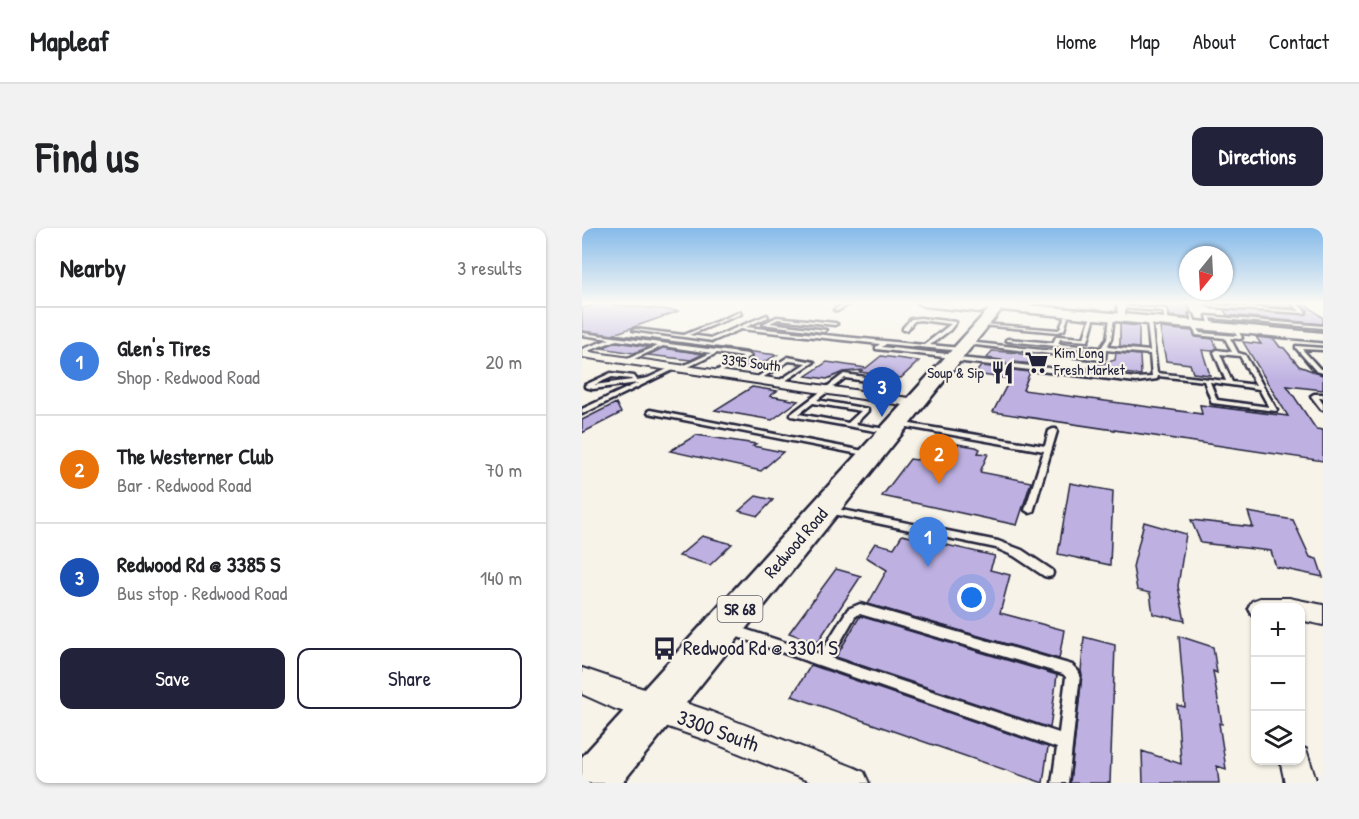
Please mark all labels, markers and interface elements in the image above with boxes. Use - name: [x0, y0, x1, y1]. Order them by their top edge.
- text: Mapleaf: [30, 22, 109, 60]
- text: Home: [1056, 27, 1097, 56]
- text: Map: [1130, 27, 1160, 56]
- text: About: [1193, 27, 1236, 56]
- text: Contact: [1269, 27, 1329, 56]
- button: Directions: [1192, 127, 1323, 186]
- text: Find us: [36, 128, 139, 185]
- north arrow: [1179, 246, 1233, 300]
- text: Nearby: [60, 250, 126, 285]
- text: 3 results: [457, 254, 522, 281]
- text: Glen's Tires: [117, 333, 210, 363]
- place label: Kim Long Fresh Market: [1053, 342, 1126, 380]
- text: 1: [76, 348, 83, 375]
- text: 20 m: [485, 348, 522, 375]
- street label: 3395 South: [720, 348, 782, 377]
- supermarket icon: Kim Long Fresh Market: [1023, 349, 1049, 375]
- restaurant icon: Soup & Sip: [989, 360, 1015, 386]
- place label: Soup & Sip: [927, 362, 985, 383]
- text: Shop · Redwood Road: [117, 363, 260, 390]
- pin: 3: [862, 368, 902, 417]
- pin: 2: [920, 434, 958, 484]
- text: The Westerner Club: [117, 441, 274, 471]
- text: 2: [75, 456, 84, 483]
- text: 70 m: [485, 456, 522, 483]
- text: Bar · Redwood Road: [117, 471, 251, 498]
- street label: Redwood Road: [758, 502, 833, 583]
- pin: 1: [908, 518, 948, 567]
- text: Redwood Rd @ 3385 S: [117, 549, 280, 579]
- text: 3: [75, 564, 84, 591]
- text: 140 m: [480, 564, 522, 591]
- text: Bus stop · Redwood Road: [117, 579, 287, 606]
- your location: [957, 583, 986, 612]
- road number: SR 68: [718, 596, 762, 622]
- map controls: [1251, 603, 1305, 765]
- button: +: [1251, 603, 1305, 657]
- place label: Redwood Rd @ 3301 S: [683, 633, 838, 662]
- bus stop icon: Redwood Rd @ 3301 S: [652, 635, 678, 661]
- button: Save: [60, 648, 285, 709]
- button: Share: [297, 648, 522, 709]
- button: −: [1251, 657, 1305, 711]
- street label: 3300 South: [673, 702, 763, 759]
- button: layers: [1251, 711, 1305, 765]

